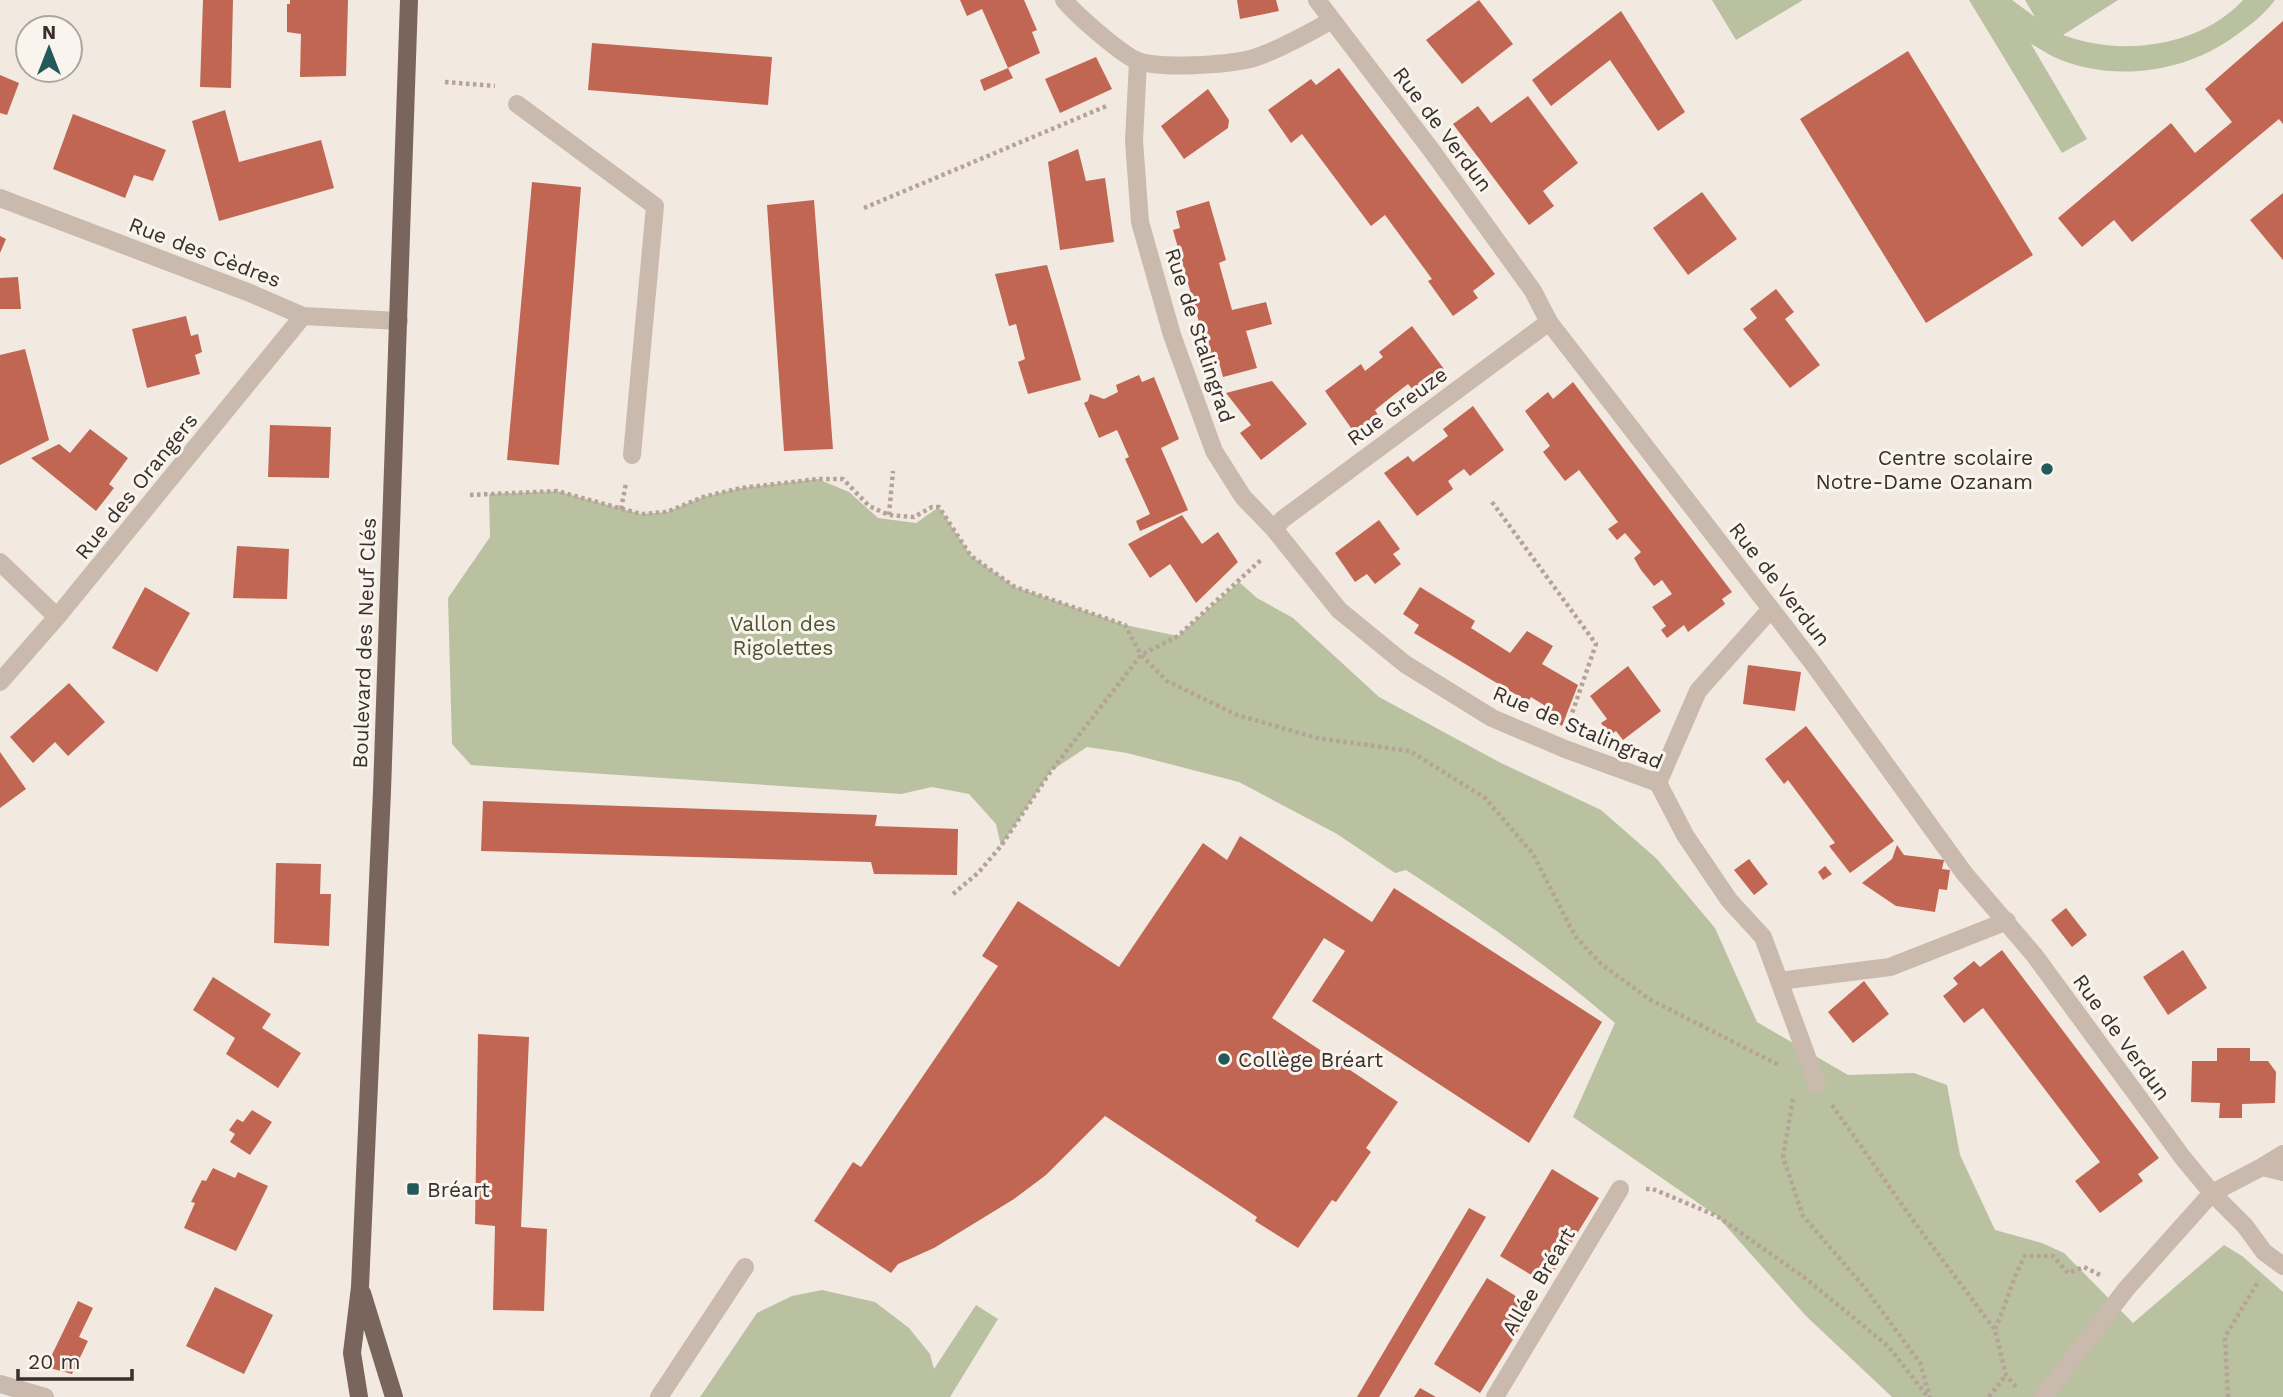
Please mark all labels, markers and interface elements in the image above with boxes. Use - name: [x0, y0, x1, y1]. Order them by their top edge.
- north arrow: [14, 14, 84, 84]
- text: N: [42, 21, 56, 44]
- street label: Rue de Verdun: [1388, 62, 1498, 196]
- street label: Rue des Cèdres: [126, 212, 284, 292]
- street label: Rue de Stalingrad: [1160, 245, 1240, 425]
- street label: Rue Greuze: [1342, 361, 1452, 451]
- street label: Rue des Orangers: [69, 408, 203, 564]
- place label: Centre scolaire Notre-Dame Ozanam: [1816, 445, 2033, 494]
- marker: Centre scolaire Notre-Dame Ozanam: [2039, 461, 2055, 477]
- street label: Boulevard des Neuf Clés: [347, 517, 381, 769]
- street label: Rue de Verdun: [1724, 517, 1836, 651]
- park label: Vallon des Rigolettes: [730, 611, 836, 660]
- street label: Rue de Stalingrad: [1489, 680, 1667, 774]
- street label: Rue de Verdun: [2068, 969, 2176, 1105]
- place label: Collège Bréart: [1238, 1047, 1383, 1072]
- marker: Collège Bréart: [1216, 1051, 1232, 1067]
- place label: Bréart: [427, 1177, 490, 1202]
- marker: Bréart: [405, 1181, 421, 1197]
- street label: Allée Bréart: [1496, 1223, 1580, 1339]
- scale bar: [18, 1338, 131, 1382]
- text: 20 m: [28, 1349, 80, 1374]

